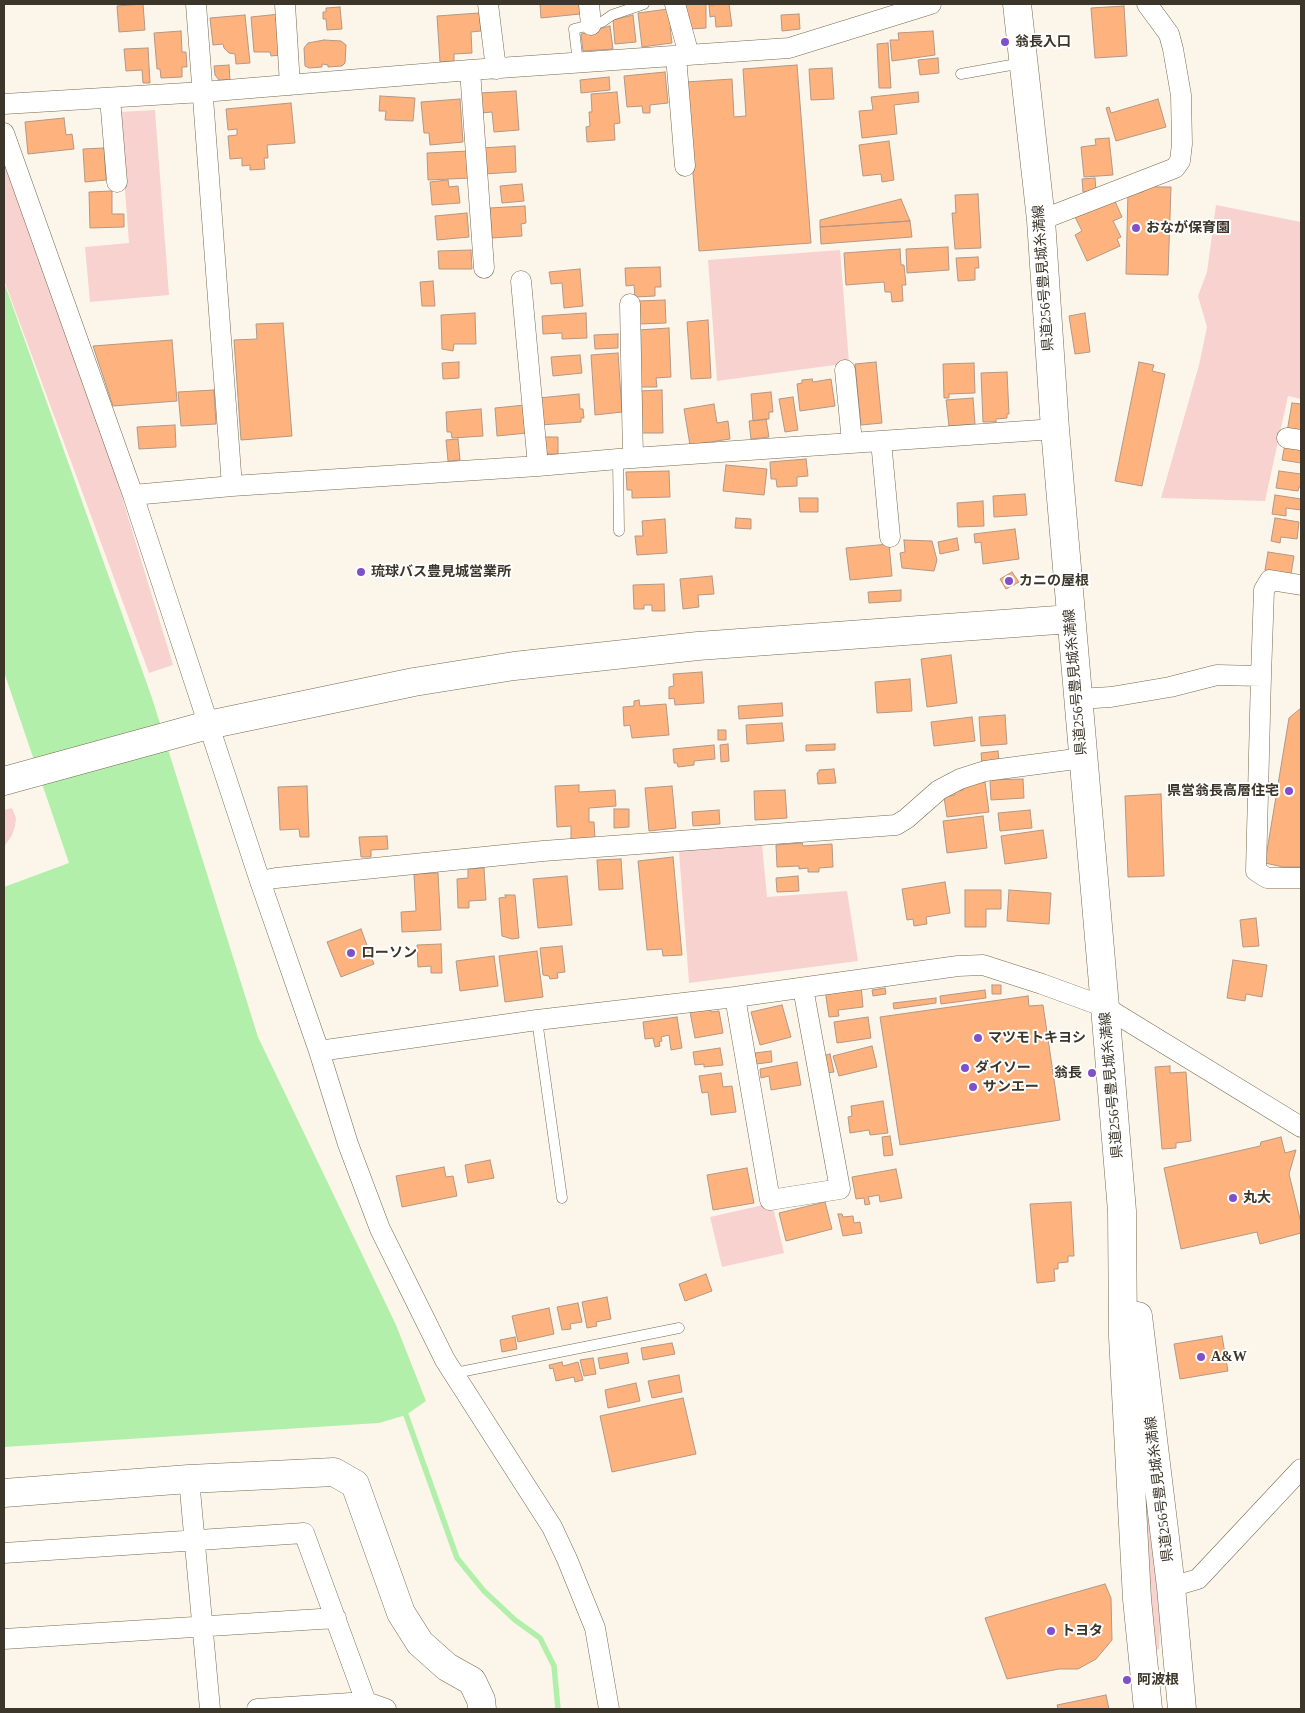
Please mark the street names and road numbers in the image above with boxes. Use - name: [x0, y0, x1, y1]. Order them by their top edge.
- street label: 県道256号豊見城糸満線: [1030, 204, 1058, 352]
- street label: 県道256号豊見城糸満線: [1061, 608, 1091, 756]
- street label: 県道256号豊見城糸満線: [1097, 1011, 1127, 1159]
- street label: 県道256号豊見城糸満線: [1143, 1415, 1177, 1563]

